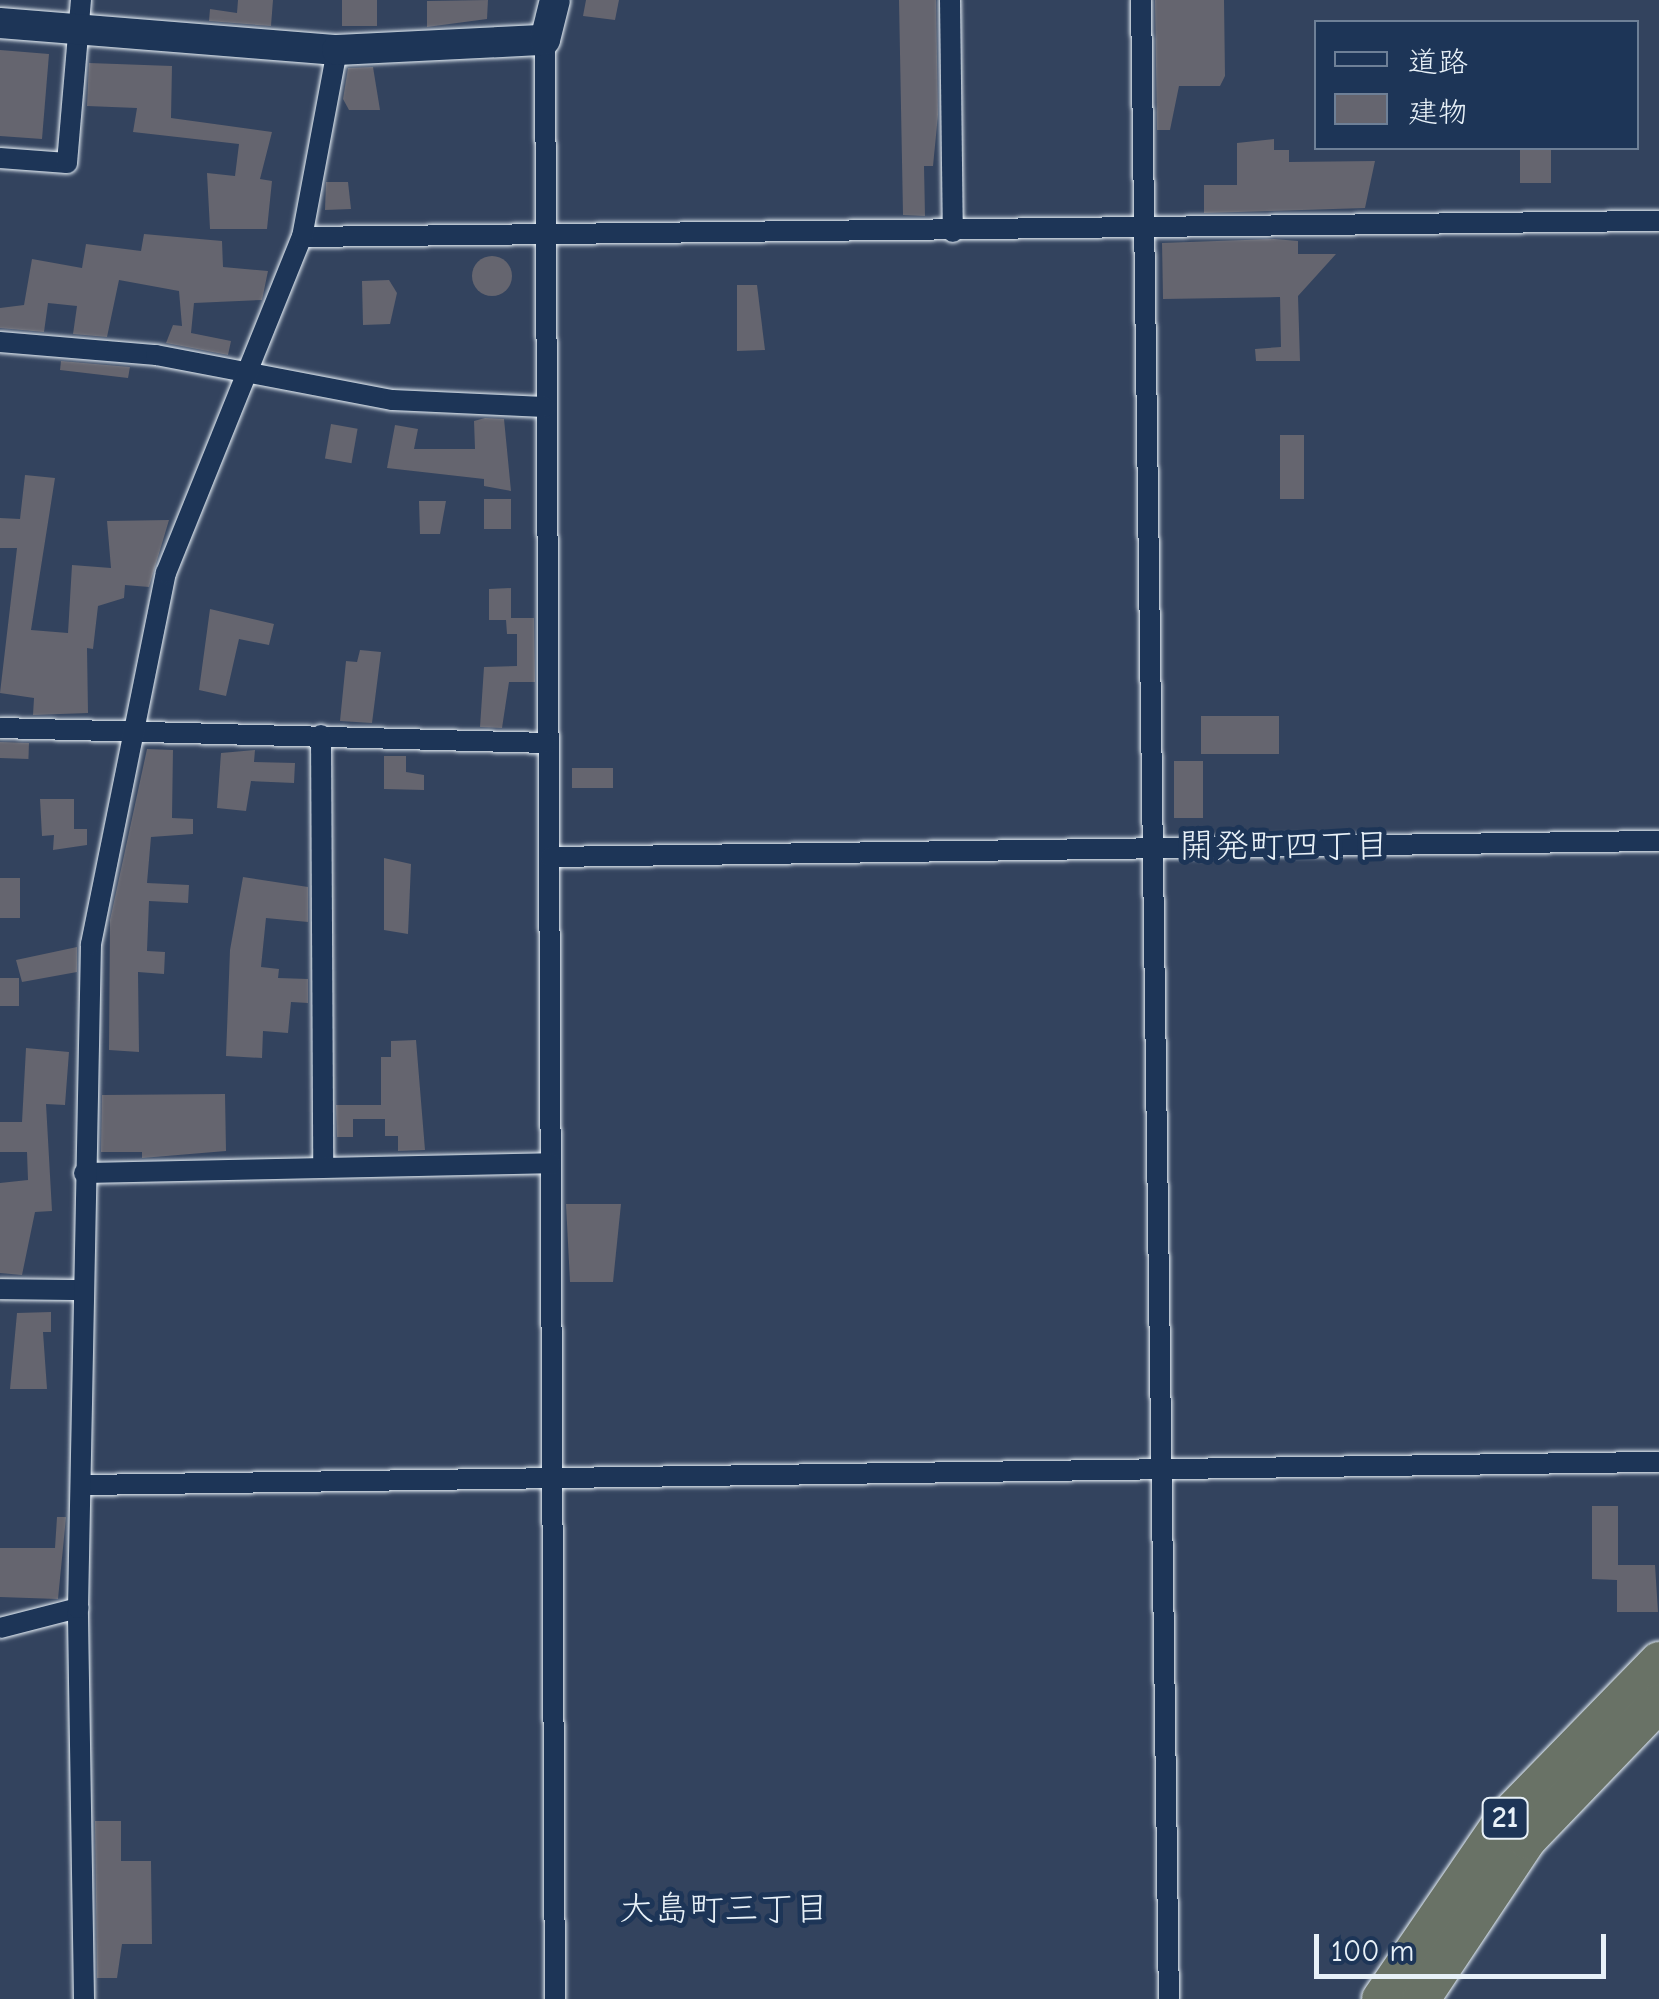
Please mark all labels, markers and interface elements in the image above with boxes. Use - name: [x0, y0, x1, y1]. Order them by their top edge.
- legend: [1314, 20, 1639, 150]
- text: 道路: [1408, 45, 1468, 80]
- text: 建物: [1408, 95, 1468, 130]
- district label: 開発町四丁目: [1179, 825, 1389, 867]
- road number: 21: [1480, 1793, 1530, 1843]
- district label: 大島町三丁目: [619, 1888, 829, 1930]
- scale bar: [1319, 1914, 1612, 1976]
- text: 100 m: [1331, 1934, 1414, 1969]

